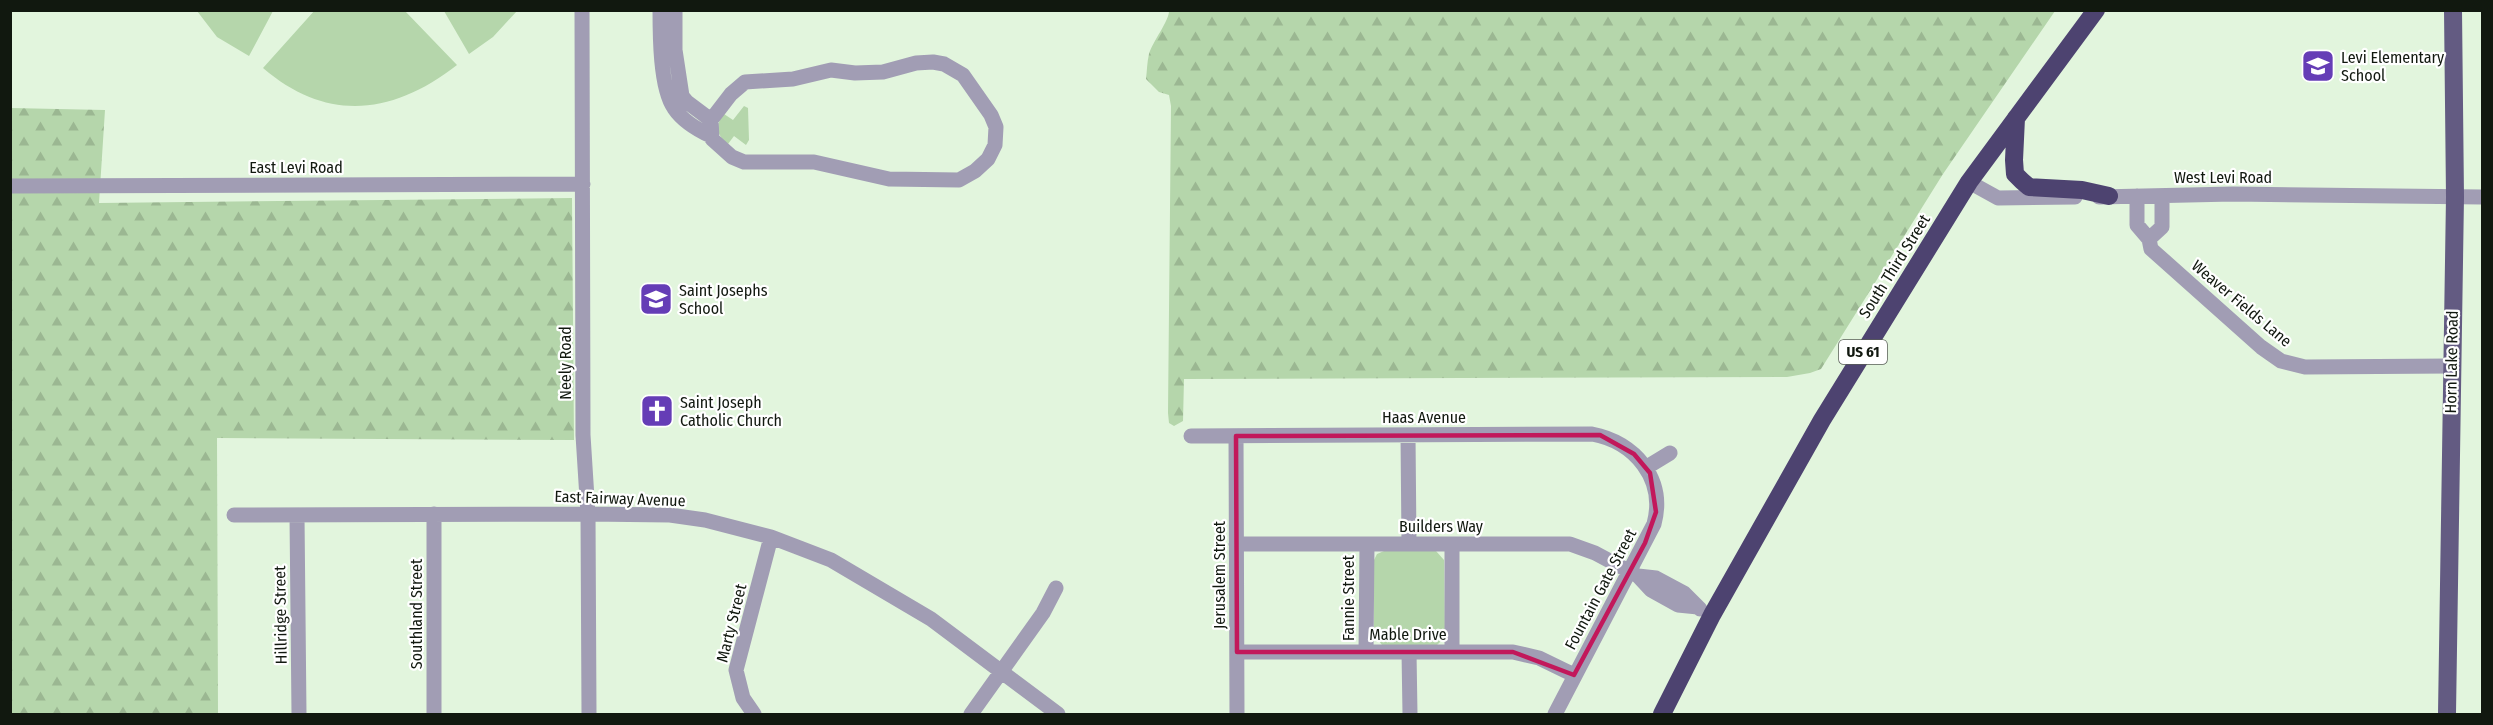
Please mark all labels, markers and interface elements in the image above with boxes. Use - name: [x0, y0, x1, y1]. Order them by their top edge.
- school or university icon: Levi Elementary School: [2300, 48, 2336, 84]
- place label: Levi Elementary School: [2341, 48, 2445, 85]
- street label: East Levi Road: [249, 158, 343, 177]
- street label: West Levi Road: [2174, 168, 2272, 187]
- street label: South Third Street: [1855, 210, 1934, 322]
- street label: Weaver Fields Lane: [2188, 256, 2295, 351]
- school or university icon: Saint Josephs School: [638, 281, 674, 317]
- place label: Saint Josephs School: [679, 281, 768, 318]
- street label: Horn Lake Road: [2441, 310, 2462, 414]
- street label: Neely Road: [556, 326, 575, 400]
- road number: US 61: [1839, 340, 1887, 364]
- church icon: Saint Joseph Catholic Church: [639, 393, 675, 429]
- place label: Saint Joseph Catholic Church: [680, 393, 782, 430]
- street label: Haas Avenue: [1382, 408, 1466, 427]
- street label: East Fairway Avenue: [554, 487, 686, 510]
- street label: Builders Way: [1399, 517, 1484, 536]
- street label: Jerusalem Street: [1210, 520, 1229, 629]
- street label: Fountain Gate Street: [1561, 525, 1641, 653]
- street label: Fannie Street: [1339, 554, 1358, 641]
- street label: Southland Street: [407, 558, 426, 669]
- street label: Hillridge Street: [270, 565, 291, 664]
- street label: Marty Street: [713, 581, 751, 664]
- street label: Mable Drive: [1369, 625, 1447, 644]

